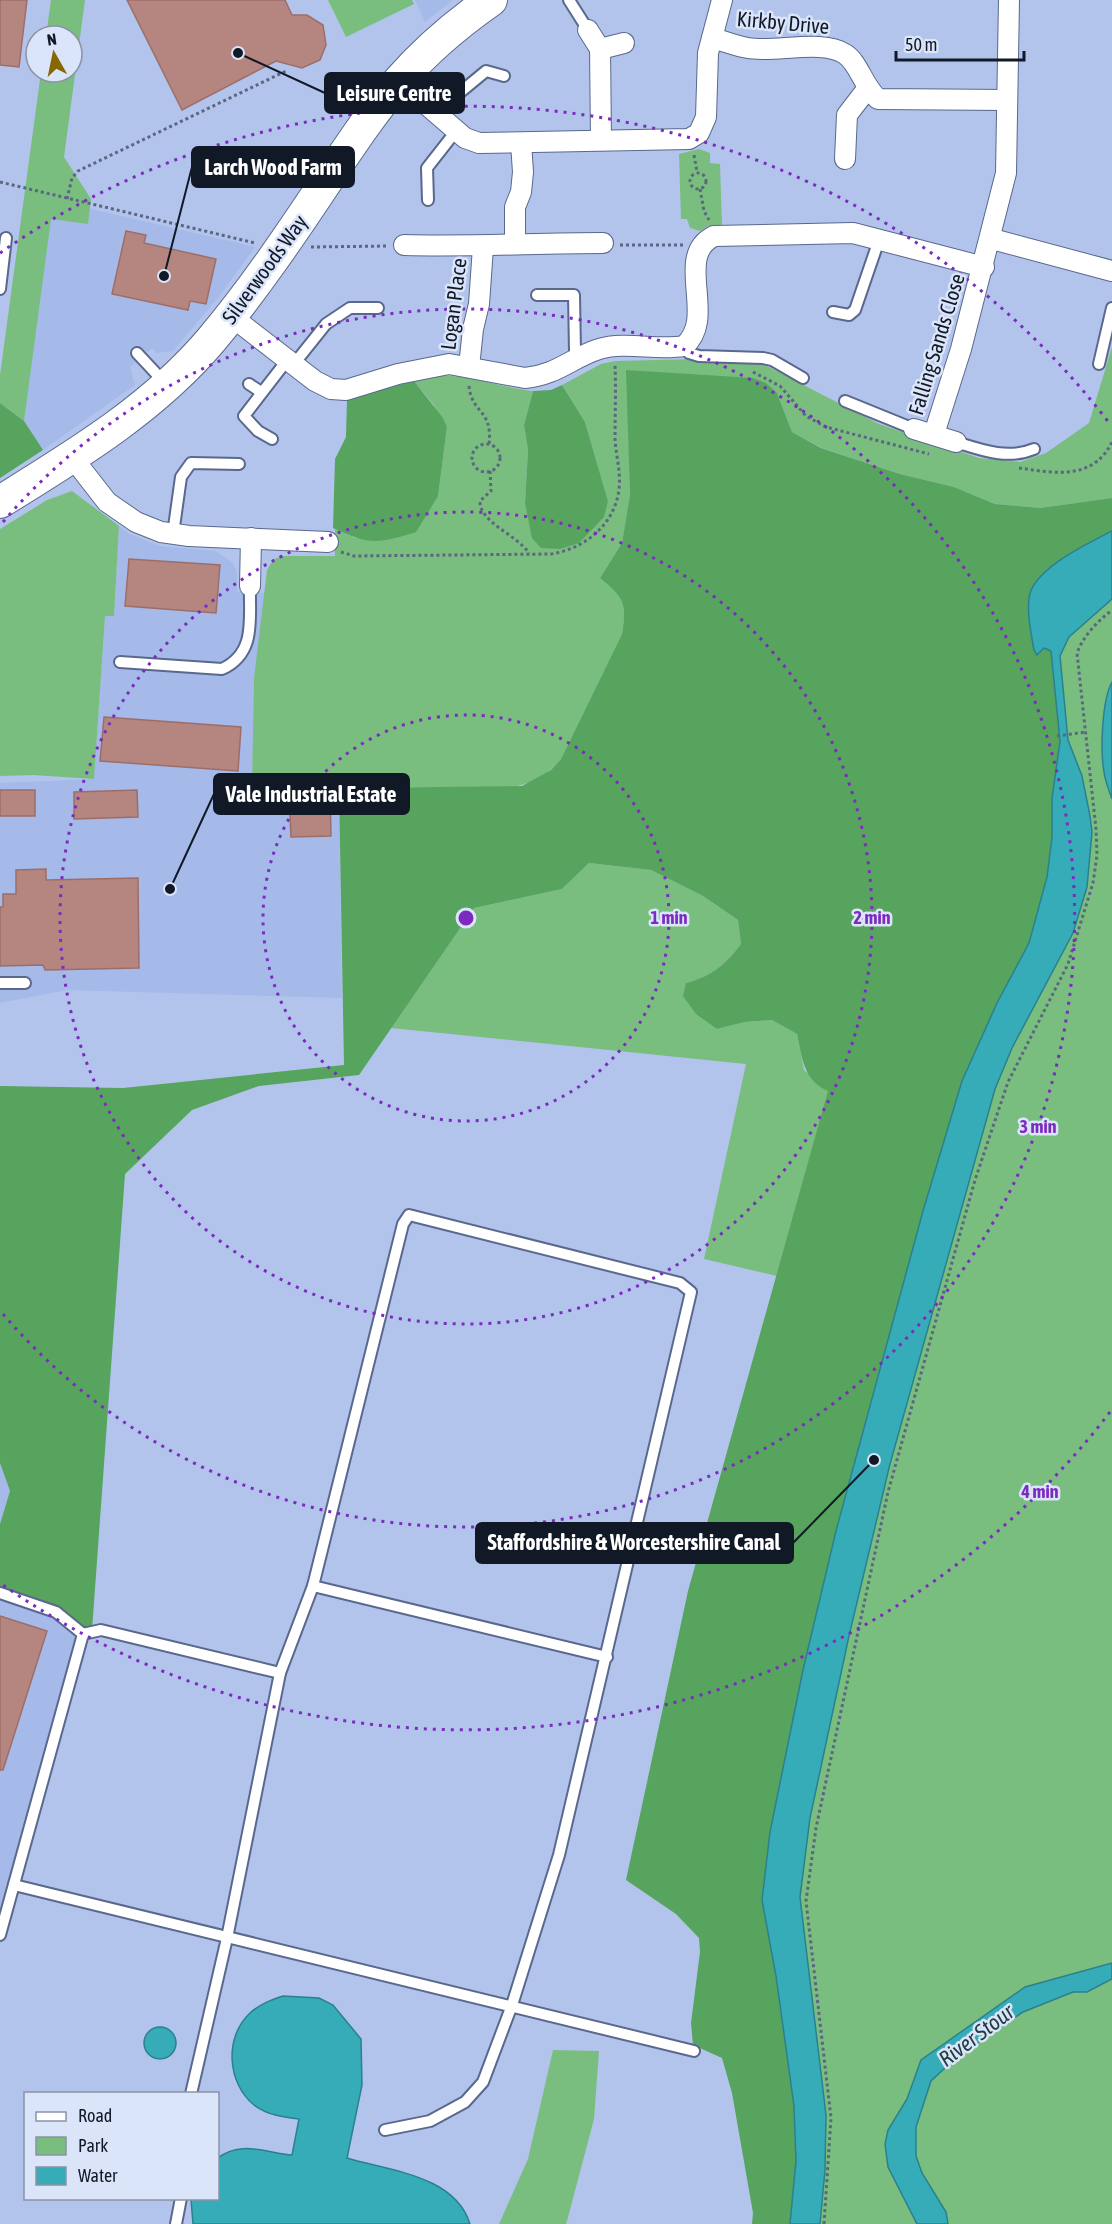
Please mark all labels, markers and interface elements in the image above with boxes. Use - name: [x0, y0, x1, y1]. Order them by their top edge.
- street label: Kirkby Drive: [736, 6, 830, 38]
- north arrow: [24, 24, 84, 84]
- scale bar: [896, 24, 1024, 62]
- text: N: [46, 30, 58, 49]
- text: 50 m: [905, 34, 937, 55]
- callout: Leisure Centre: [325, 73, 464, 113]
- text: Leisure Centre: [337, 80, 451, 106]
- callout: Larch Wood Farm: [192, 147, 354, 187]
- text: Larch Wood Farm: [204, 154, 342, 180]
- street label: Silverwoods Way: [217, 210, 312, 328]
- street label: Logan Place: [435, 257, 471, 351]
- street label: Falling Sands Close: [903, 270, 969, 418]
- callout: Vale Industrial Estate: [214, 774, 409, 814]
- text: Vale Industrial Estate: [225, 781, 396, 807]
- text: 1 min: [651, 907, 688, 928]
- text: 2 min: [854, 907, 891, 928]
- centre of rings: [456, 908, 476, 928]
- text: 3 min: [1020, 1116, 1057, 1137]
- text: 4 min: [1021, 1481, 1059, 1502]
- callout: Staffordshire & Worcestershire Canal: [476, 1523, 793, 1563]
- text: Staffordshire & Worcestershire Canal: [488, 1529, 782, 1555]
- water label: River Stour: [933, 1997, 1020, 2072]
- legend: [24, 2092, 219, 2200]
- text: Road: [78, 2105, 112, 2126]
- text: Park: [78, 2135, 108, 2156]
- text: Water: [78, 2165, 118, 2186]

